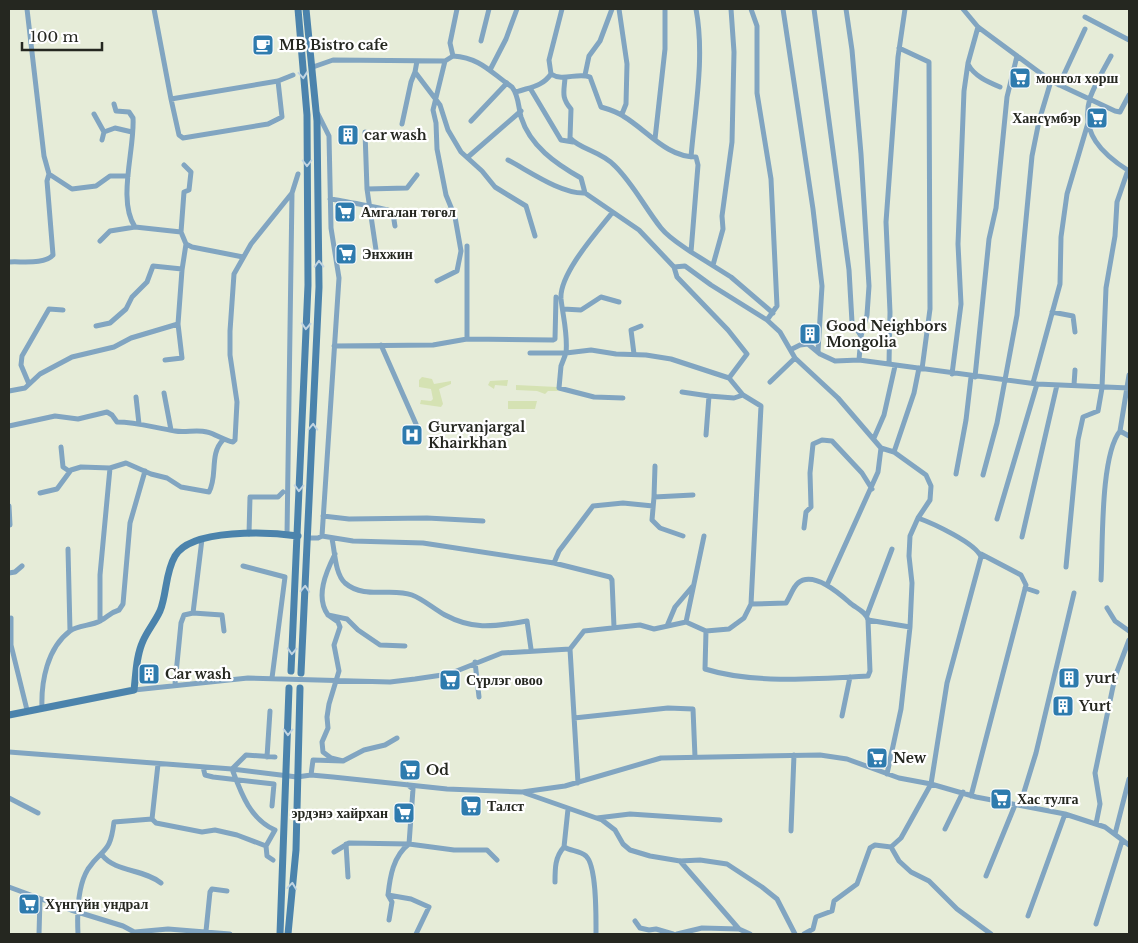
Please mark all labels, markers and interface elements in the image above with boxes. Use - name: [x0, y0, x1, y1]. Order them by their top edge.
- scale bar: [22, 20, 102, 52]
- text: 100 m: [30, 27, 79, 46]
- cafe icon: MB Bistro cafe: [251, 33, 275, 57]
- place label: MB Bistro cafe: [279, 36, 388, 54]
- supermarket icon: монгол хөрш: [1008, 66, 1032, 90]
- place label: монгол хөрш: [1036, 69, 1119, 87]
- one-way arrow: [298, 71, 309, 79]
- supermarket icon: Хансүмбэр: [1085, 106, 1109, 130]
- place label: Хансүмбэр: [1012, 109, 1081, 127]
- building icon: car wash: [336, 123, 360, 147]
- place label: car wash: [364, 126, 427, 144]
- one-way arrow: [302, 160, 313, 168]
- supermarket icon: Амгалан төгөл: [333, 200, 357, 224]
- place label: Амгалан төгөл: [361, 203, 456, 221]
- supermarket icon: Энхжин: [334, 242, 358, 266]
- place label: Энхжин: [362, 245, 413, 263]
- one-way arrow: [314, 260, 324, 268]
- place label: Good Neighbors Mongolia: [826, 317, 947, 351]
- one-way arrow: [300, 322, 311, 330]
- building icon: Good Neighbors Mongolia: [798, 322, 822, 346]
- place label: Gurvanjargal Khairkhan: [428, 418, 525, 452]
- one-way arrow: [307, 422, 318, 430]
- hospital icon: Gurvanjargal Khairkhan: [400, 423, 424, 447]
- one-way arrow: [294, 485, 305, 493]
- one-way arrow: [300, 585, 311, 593]
- one-way arrow: [287, 647, 297, 655]
- building icon: Car wash: [137, 662, 161, 686]
- place label: Car wash: [165, 665, 231, 683]
- building icon: yurt: [1057, 666, 1081, 690]
- supermarket icon: Сүрлэг овоо: [438, 668, 462, 692]
- place label: yurt: [1085, 669, 1117, 687]
- place label: Сүрлэг овоо: [466, 671, 543, 689]
- building icon: Yurt: [1051, 694, 1075, 718]
- place label: Yurt: [1078, 697, 1112, 715]
- one-way arrow: [283, 728, 293, 736]
- supermarket icon: New: [865, 746, 889, 770]
- place label: New: [893, 749, 927, 767]
- supermarket icon: Od: [398, 758, 422, 782]
- place label: Od: [426, 761, 449, 779]
- supermarket icon: Хас тулга: [989, 787, 1013, 811]
- place label: Хас тулга: [1017, 790, 1079, 808]
- supermarket icon: Талст: [459, 794, 483, 818]
- place label: Талст: [487, 797, 524, 815]
- supermarket icon: эрдэнэ хайрхан: [392, 801, 416, 825]
- place label: эрдэнэ хайрхан: [291, 804, 388, 822]
- one-way arrow: [286, 881, 297, 889]
- supermarket icon: Хүнгүйн ундрал: [17, 892, 41, 916]
- place label: Хүнгүйн ундрал: [45, 895, 148, 913]

